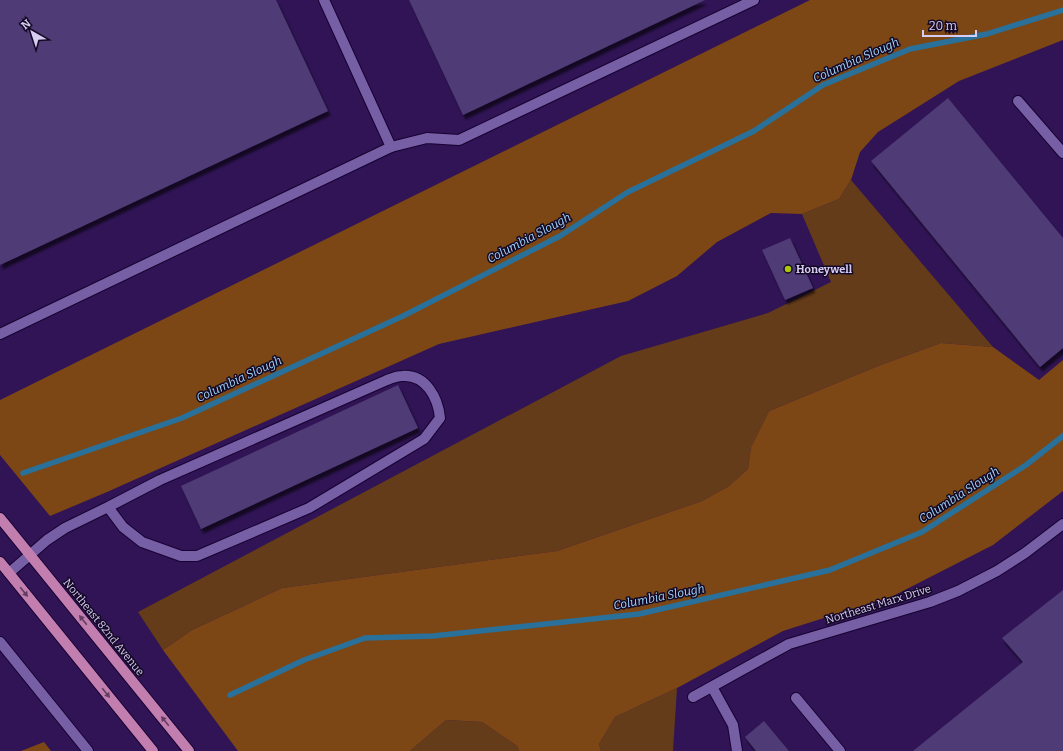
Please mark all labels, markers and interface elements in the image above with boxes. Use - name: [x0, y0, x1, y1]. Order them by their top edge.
- north arrow: [12, 12, 52, 52]
- scale bar: [923, 12, 976, 38]
- text: N: [19, 17, 34, 32]
- text: 20 m: [929, 19, 958, 33]
- water label: Columbia Slough: [811, 35, 901, 85]
- water label: Columbia Slough: [485, 210, 573, 266]
- place label: Honeywell: [796, 263, 853, 276]
- marker: Honeywell: [783, 264, 793, 274]
- water label: Columbia Slough: [194, 353, 284, 405]
- water label: Columbia Slough: [916, 464, 1002, 526]
- street label: Northeast 82nd Avenue: [61, 576, 147, 678]
- water label: Columbia Slough: [612, 581, 706, 613]
- street label: Northeast Marx Drive: [824, 582, 932, 627]
- one-way arrow: [20, 587, 29, 598]
- one-way arrow: [78, 614, 87, 625]
- one-way arrow: [102, 688, 111, 699]
- one-way arrow: [160, 715, 169, 726]

